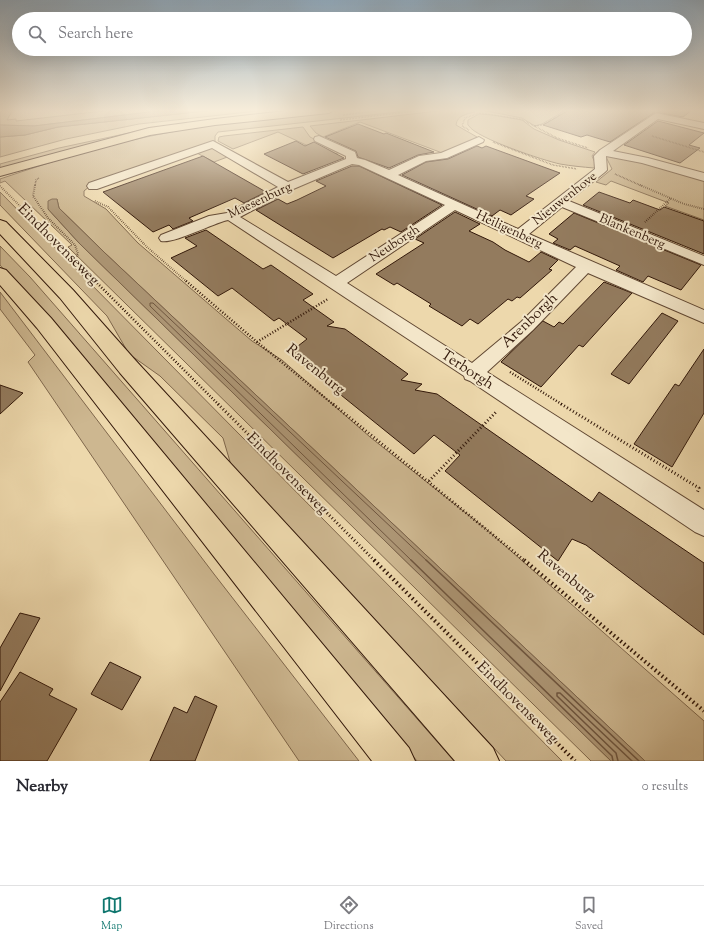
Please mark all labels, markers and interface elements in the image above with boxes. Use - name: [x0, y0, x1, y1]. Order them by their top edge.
- search box: [12, 12, 692, 56]
- icon: search: [26, 23, 48, 45]
- text: Search here: [58, 24, 133, 45]
- street label: Nieuwenhove: [529, 168, 601, 230]
- street label: Maesenburg: [225, 178, 295, 224]
- street label: Eindhovenseweg: [12, 199, 104, 291]
- street label: Heiligenberg: [473, 207, 545, 253]
- street label: Blankenberg: [596, 210, 668, 254]
- street label: Neuborgh: [366, 221, 424, 267]
- street label: Arenborgh: [497, 289, 563, 353]
- street label: Ravenburg: [281, 340, 349, 400]
- street label: Terborgh: [436, 345, 498, 395]
- street label: Eindhovenseweg: [241, 428, 333, 520]
- street label: Ravenburg: [532, 545, 600, 607]
- street label: Eindhovenseweg: [471, 657, 563, 749]
- text: Nearby: [16, 775, 68, 799]
- text: 0 results: [642, 778, 688, 796]
- tab: Map: [101, 894, 123, 934]
- tab: Directions: [324, 894, 374, 934]
- tab: Saved: [575, 894, 603, 934]

